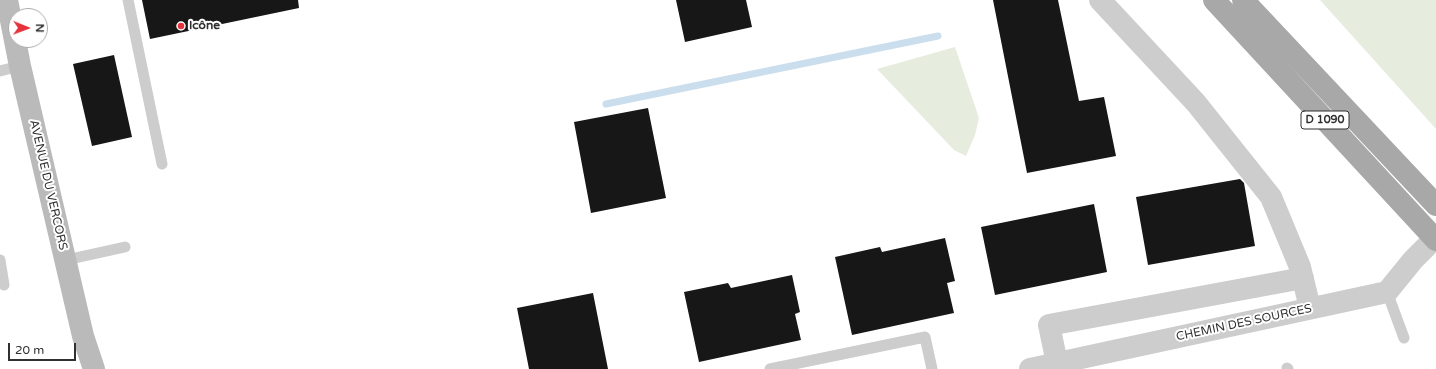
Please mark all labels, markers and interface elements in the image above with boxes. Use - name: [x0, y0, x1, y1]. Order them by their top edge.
- north arrow: [8, 8, 48, 48]
- place label: Icône: [189, 19, 220, 33]
- marker: Icône: [176, 21, 186, 31]
- text: N: [33, 24, 46, 33]
- road number: D 1090: [1301, 111, 1349, 129]
- street label: AVENUE DU VERCORS: [26, 118, 70, 252]
- street label: CHEMIN DES SOURCES: [1175, 302, 1313, 344]
- scale bar: [10, 335, 78, 361]
- text: 20 m: [15, 343, 44, 357]

